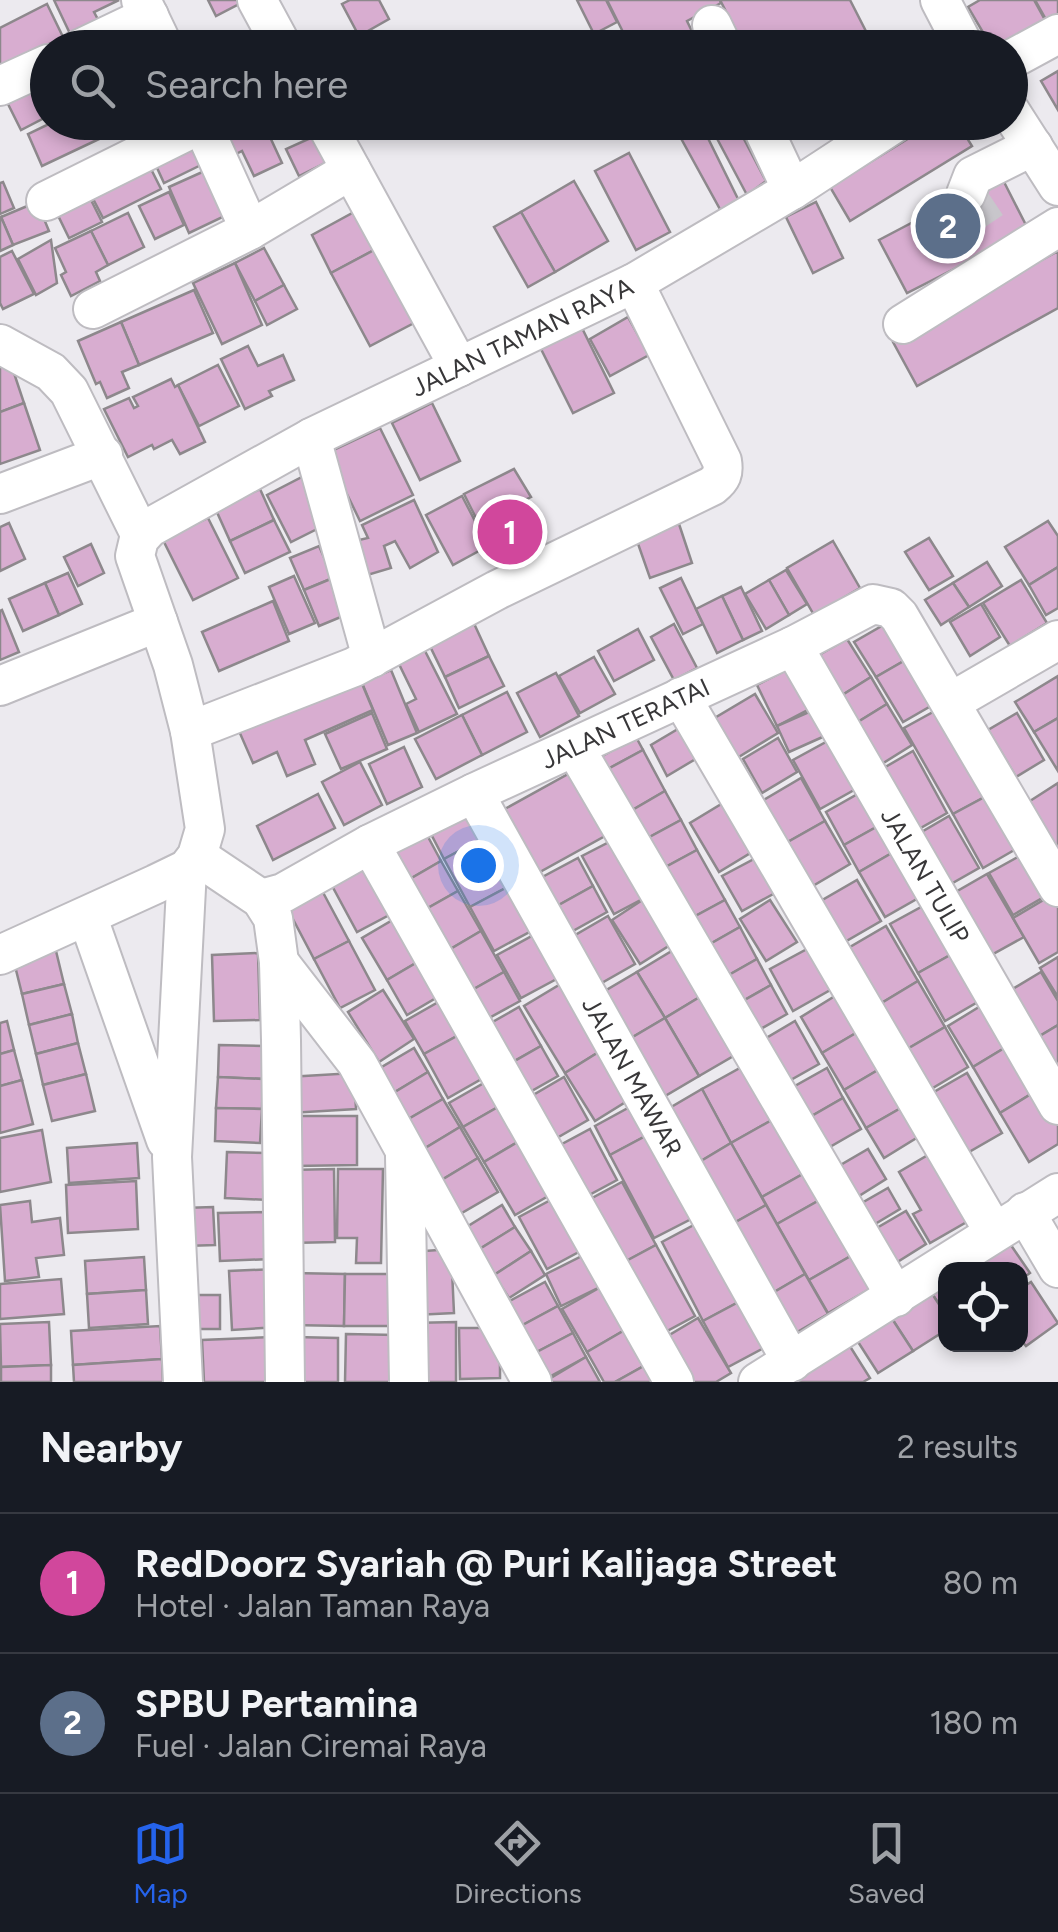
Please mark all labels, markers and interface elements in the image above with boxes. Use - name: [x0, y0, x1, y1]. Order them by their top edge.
- search box: [30, 30, 1028, 140]
- icon: search: [65, 58, 120, 113]
- text: Search here: [145, 62, 348, 108]
- pin: 2: [916, 188, 980, 264]
- street label: JALAN TAMAN RAYA: [406, 271, 638, 403]
- pin: 1: [478, 494, 542, 570]
- street label: JALAN TERATAI: [536, 672, 714, 775]
- street label: JALAN TULIP: [875, 803, 976, 948]
- your location: [453, 840, 504, 891]
- street label: JALAN MAWAR: [576, 992, 689, 1162]
- map controls: [938, 1262, 1028, 1352]
- button: locate: [938, 1262, 1028, 1352]
- text: Nearby: [40, 1422, 182, 1473]
- text: 2 results: [897, 1428, 1018, 1466]
- text: RedDoorz Syariah @ Puri Kalijaga Street: [135, 1541, 837, 1587]
- text: 1: [66, 1564, 79, 1602]
- text: 80 m: [943, 1564, 1018, 1602]
- text: Hotel · Jalan Taman Raya: [135, 1587, 490, 1625]
- text: SPBU Pertamina: [135, 1681, 418, 1727]
- text: 2: [63, 1704, 82, 1742]
- text: 180 m: [929, 1704, 1018, 1742]
- text: Fuel · Jalan Ciremai Raya: [135, 1727, 487, 1765]
- tab: Map: [133, 1816, 188, 1910]
- tab: Directions: [454, 1816, 582, 1910]
- tab: Saved: [848, 1816, 925, 1910]

